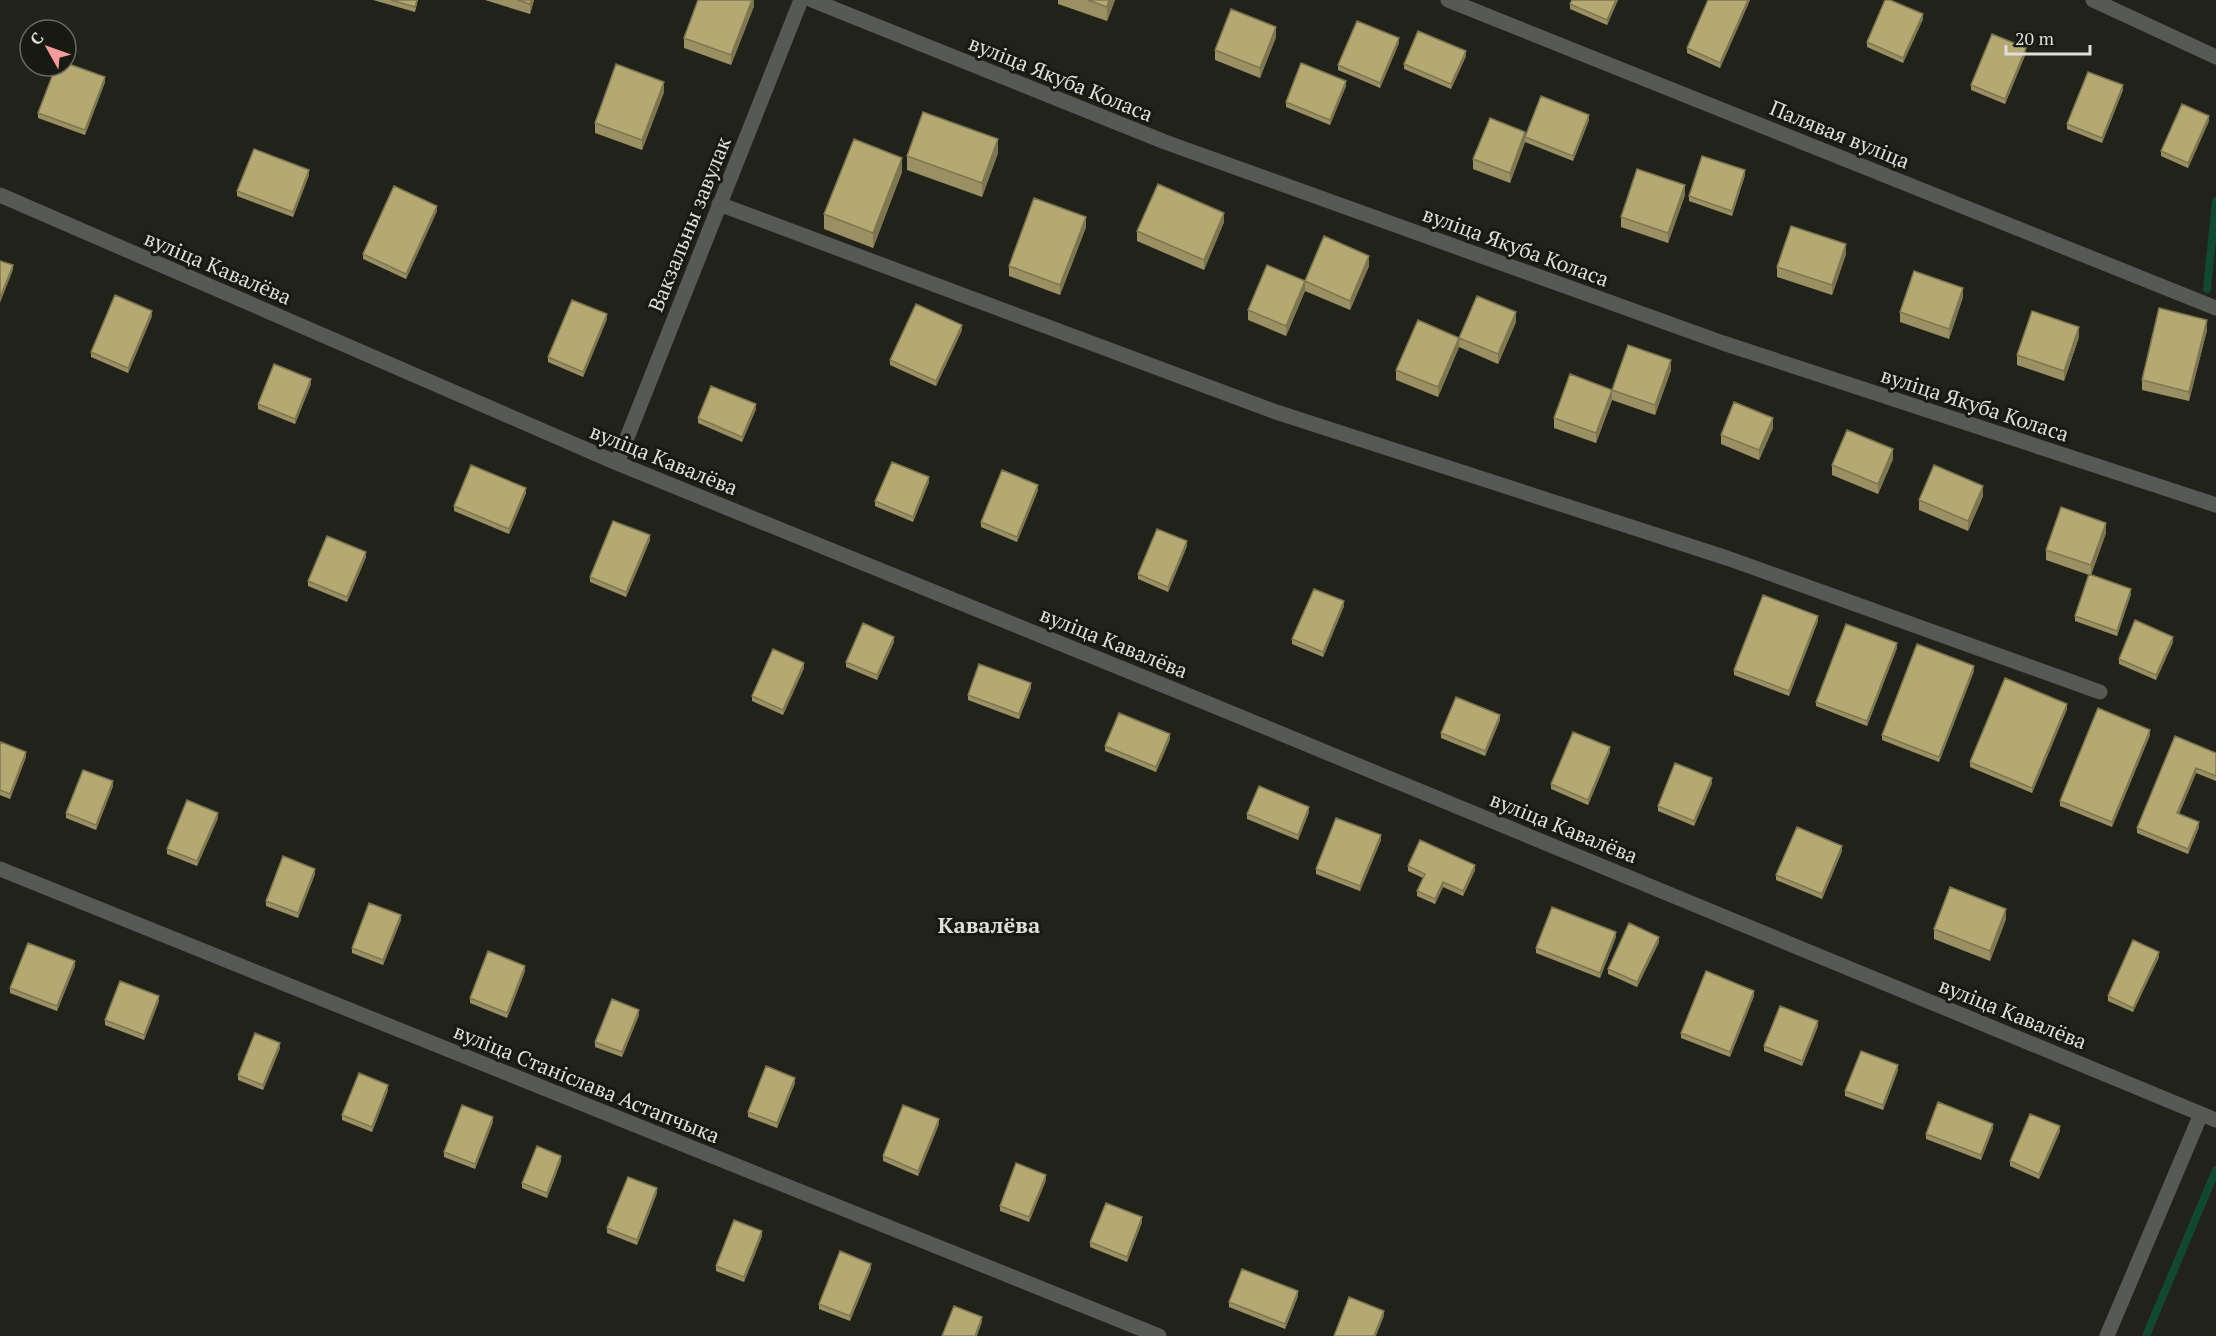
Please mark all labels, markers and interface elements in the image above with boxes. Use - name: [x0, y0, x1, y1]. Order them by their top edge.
- north arrow: [18, 18, 78, 78]
- scale bar: [2006, 18, 2090, 56]
- text: 20 m: [2015, 26, 2055, 50]
- text: С: [25, 27, 48, 49]
- street label: вуліца Якуба Коласа: [965, 28, 1158, 128]
- street label: Палявая вуліца: [1766, 93, 1914, 175]
- street label: Вакзальны завулак: [641, 132, 737, 316]
- street label: вуліца Якуба Коласа: [1419, 199, 1613, 293]
- street label: вуліца Кавалёва: [140, 223, 296, 311]
- street label: вуліца Якуба Коласа: [1877, 360, 2073, 448]
- street label: вуліца Кавалёва: [586, 417, 742, 502]
- street label: вуліца Кавалёва: [1036, 600, 1192, 685]
- street label: вуліца Кавалёва: [1486, 785, 1642, 870]
- district label: Кавалёва: [938, 910, 1040, 939]
- street label: вуліца Кавалёва: [1935, 971, 2091, 1056]
- street label: вуліца Станіслава Астапчыка: [450, 1017, 725, 1149]

